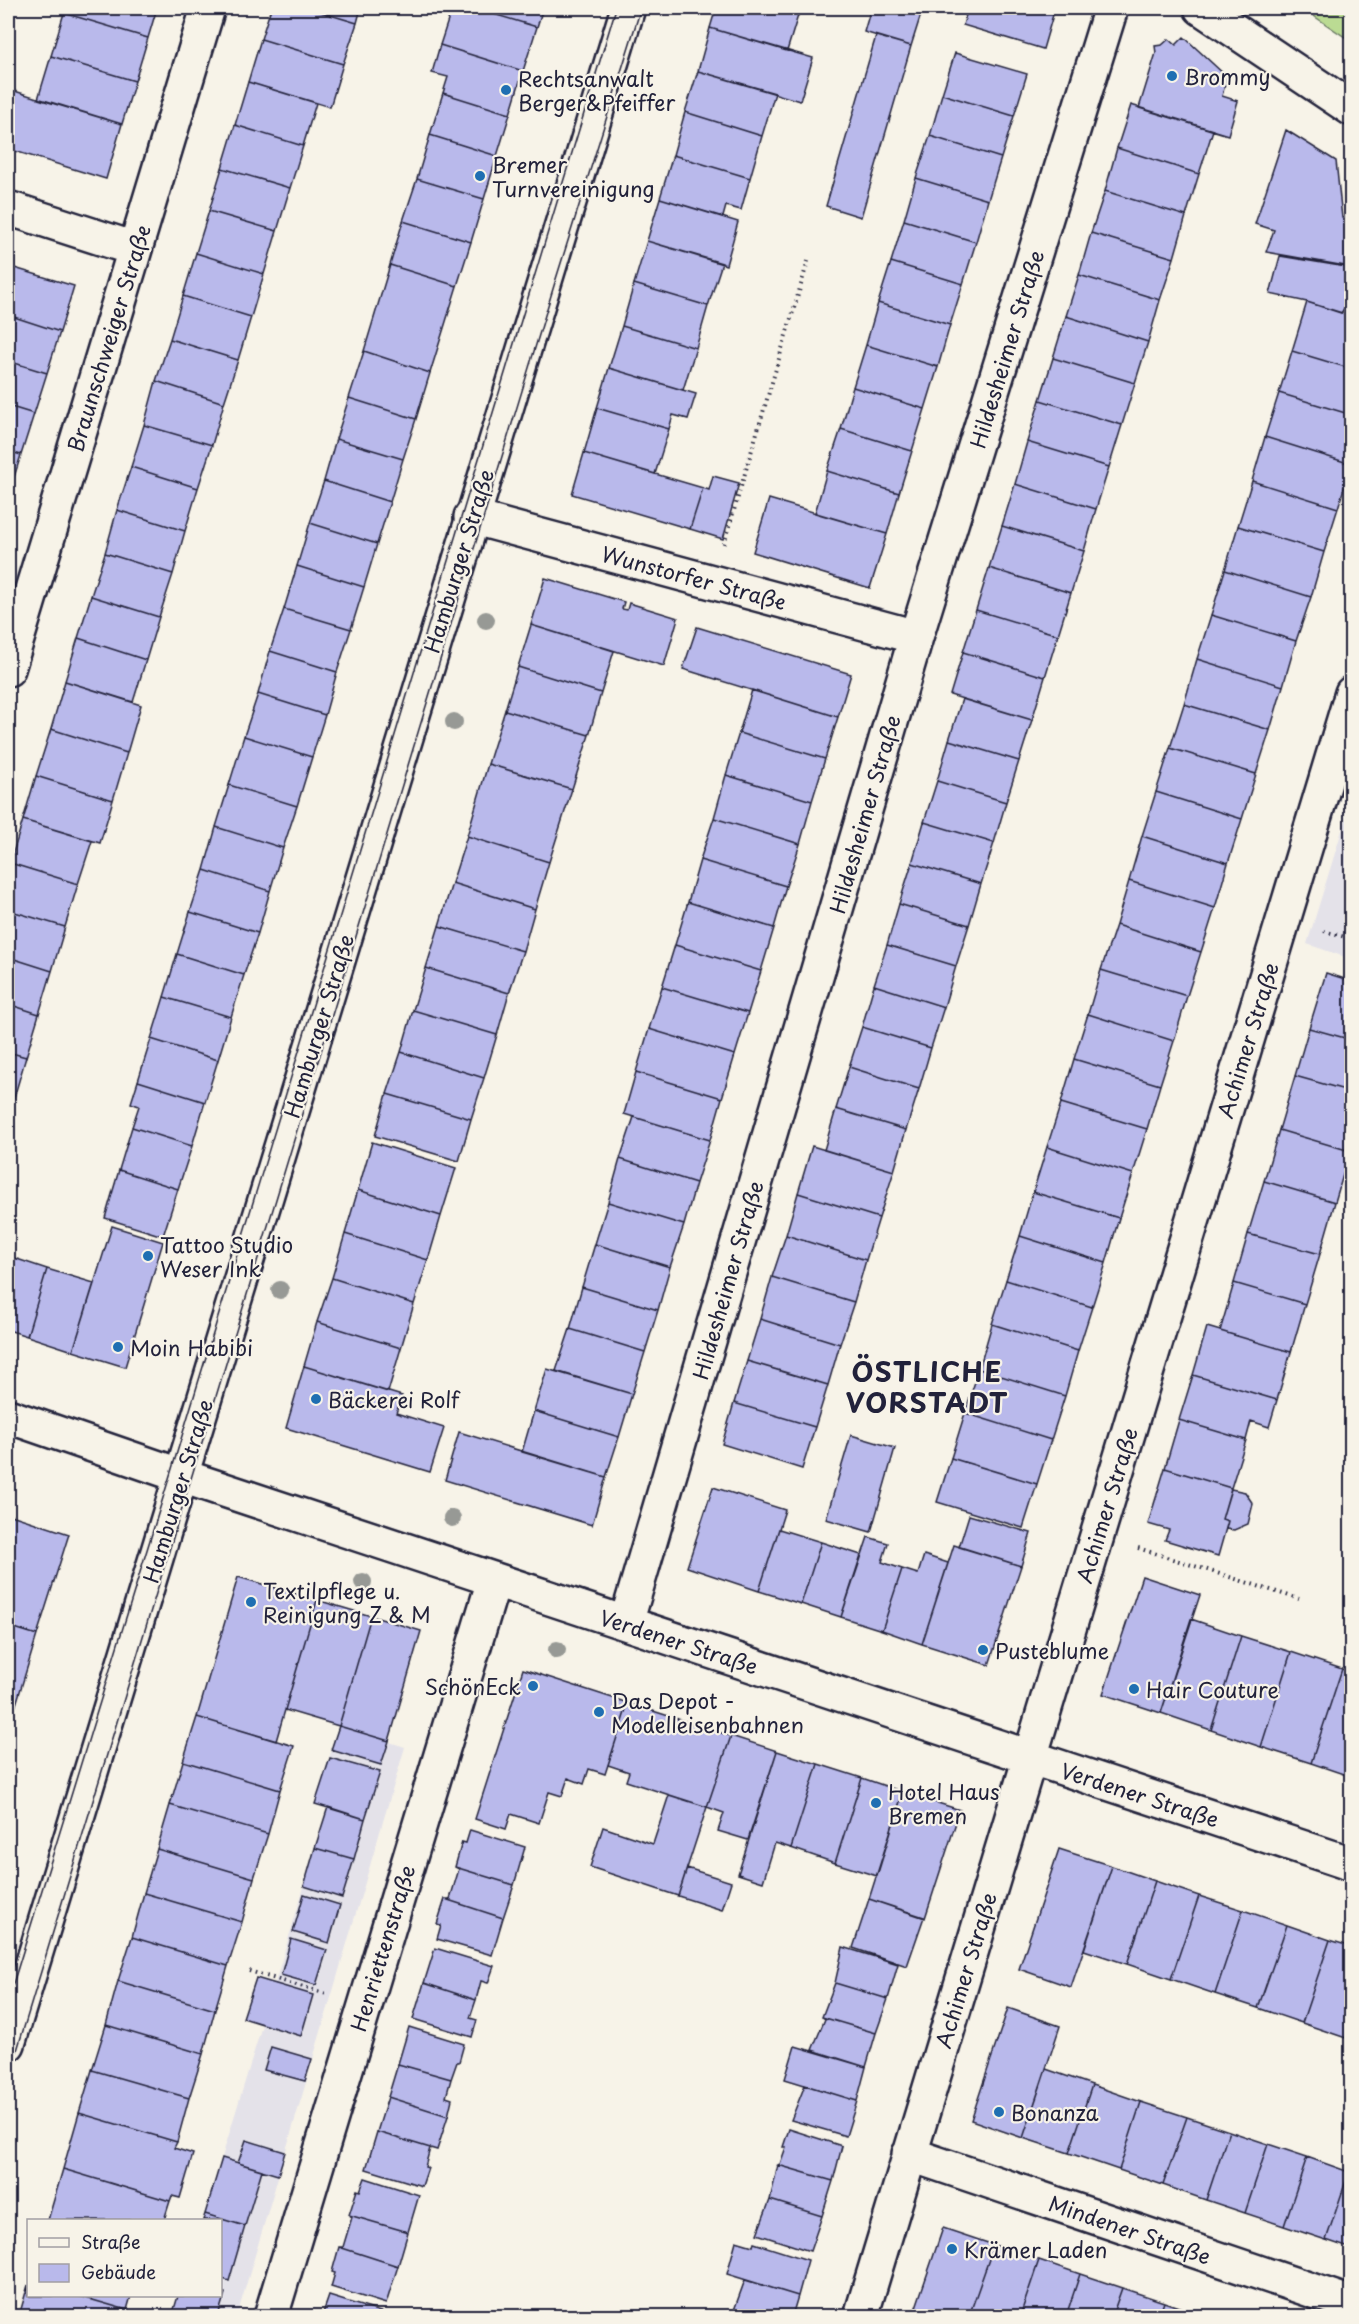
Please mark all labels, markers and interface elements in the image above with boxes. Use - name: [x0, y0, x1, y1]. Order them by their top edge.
- place label: Brommy: [1184, 60, 1270, 92]
- place label: Rechtsanwalt Berger&Pfeiffer: [518, 62, 675, 118]
- marker: Brommy: [1165, 69, 1179, 83]
- marker: Rechtsanwalt Berger&Pfeiffer: [499, 83, 513, 97]
- place label: Bremer Turnvereinigung: [492, 148, 655, 204]
- marker: Bremer Turnvereinigung: [473, 169, 487, 183]
- street label: Braunschweiger Straße: [58, 221, 158, 455]
- street label: Hildesheimer Straße: [961, 246, 1051, 452]
- street label: Hamburger Straße: [415, 465, 501, 657]
- street label: Wunstorfer Straße: [598, 537, 790, 617]
- street label: Hildesheimer Straße: [820, 711, 908, 917]
- street label: Hamburger Straße: [275, 930, 361, 1122]
- street label: Achimer Straße: [1208, 958, 1286, 1122]
- street label: Hildesheimer Straße: [683, 1177, 771, 1383]
- place label: Tattoo Studio Weser Ink: [160, 1228, 293, 1284]
- marker: Tattoo Studio Weser Ink: [141, 1249, 155, 1263]
- place label: Moin Habibi: [130, 1331, 253, 1363]
- marker: Moin Habibi: [111, 1340, 125, 1354]
- district label: ÖSTLICHE VORSTADT: [845, 1350, 1009, 1422]
- place label: Bäckerei Rolf: [328, 1383, 461, 1415]
- marker: Bäckerei Rolf: [309, 1392, 323, 1406]
- street label: Hamburger Straße: [134, 1395, 220, 1587]
- street label: Achimer Straße: [1067, 1423, 1145, 1587]
- place label: Textilpflege u. Reinigung Z & M: [263, 1574, 431, 1630]
- marker: Textilpflege u. Reinigung Z & M: [244, 1595, 258, 1609]
- street label: Verdener Straße: [596, 1600, 762, 1682]
- place label: Pusteblume: [995, 1634, 1109, 1666]
- marker: Pusteblume: [976, 1643, 990, 1657]
- place label: SchönEck: [425, 1670, 521, 1702]
- place label: Hair Couture: [1146, 1673, 1279, 1705]
- marker: SchönEck: [526, 1679, 540, 1693]
- marker: Hair Couture: [1127, 1682, 1141, 1696]
- place label: Das Depot - Modelleisenbahnen: [611, 1684, 804, 1740]
- marker: Das Depot - Modelleisenbahnen: [592, 1705, 606, 1719]
- street label: Verdener Straße: [1057, 1753, 1223, 1835]
- place label: Hotel Haus Bremen: [888, 1775, 1000, 1831]
- marker: Hotel Haus Bremen: [869, 1796, 883, 1810]
- street label: Henriettenstraße: [341, 1861, 423, 2035]
- street label: Achimer Straße: [926, 1888, 1004, 2052]
- place label: Bonanza: [1011, 2096, 1099, 2128]
- marker: Bonanza: [992, 2105, 1006, 2119]
- street label: Mindener Straße: [1045, 2186, 1215, 2272]
- legend: [27, 2219, 222, 2297]
- text: Straße: [81, 2228, 141, 2255]
- place label: Krämer Laden: [964, 2233, 1107, 2265]
- marker: Krämer Laden: [945, 2242, 959, 2256]
- text: Gebäude: [81, 2258, 156, 2285]

